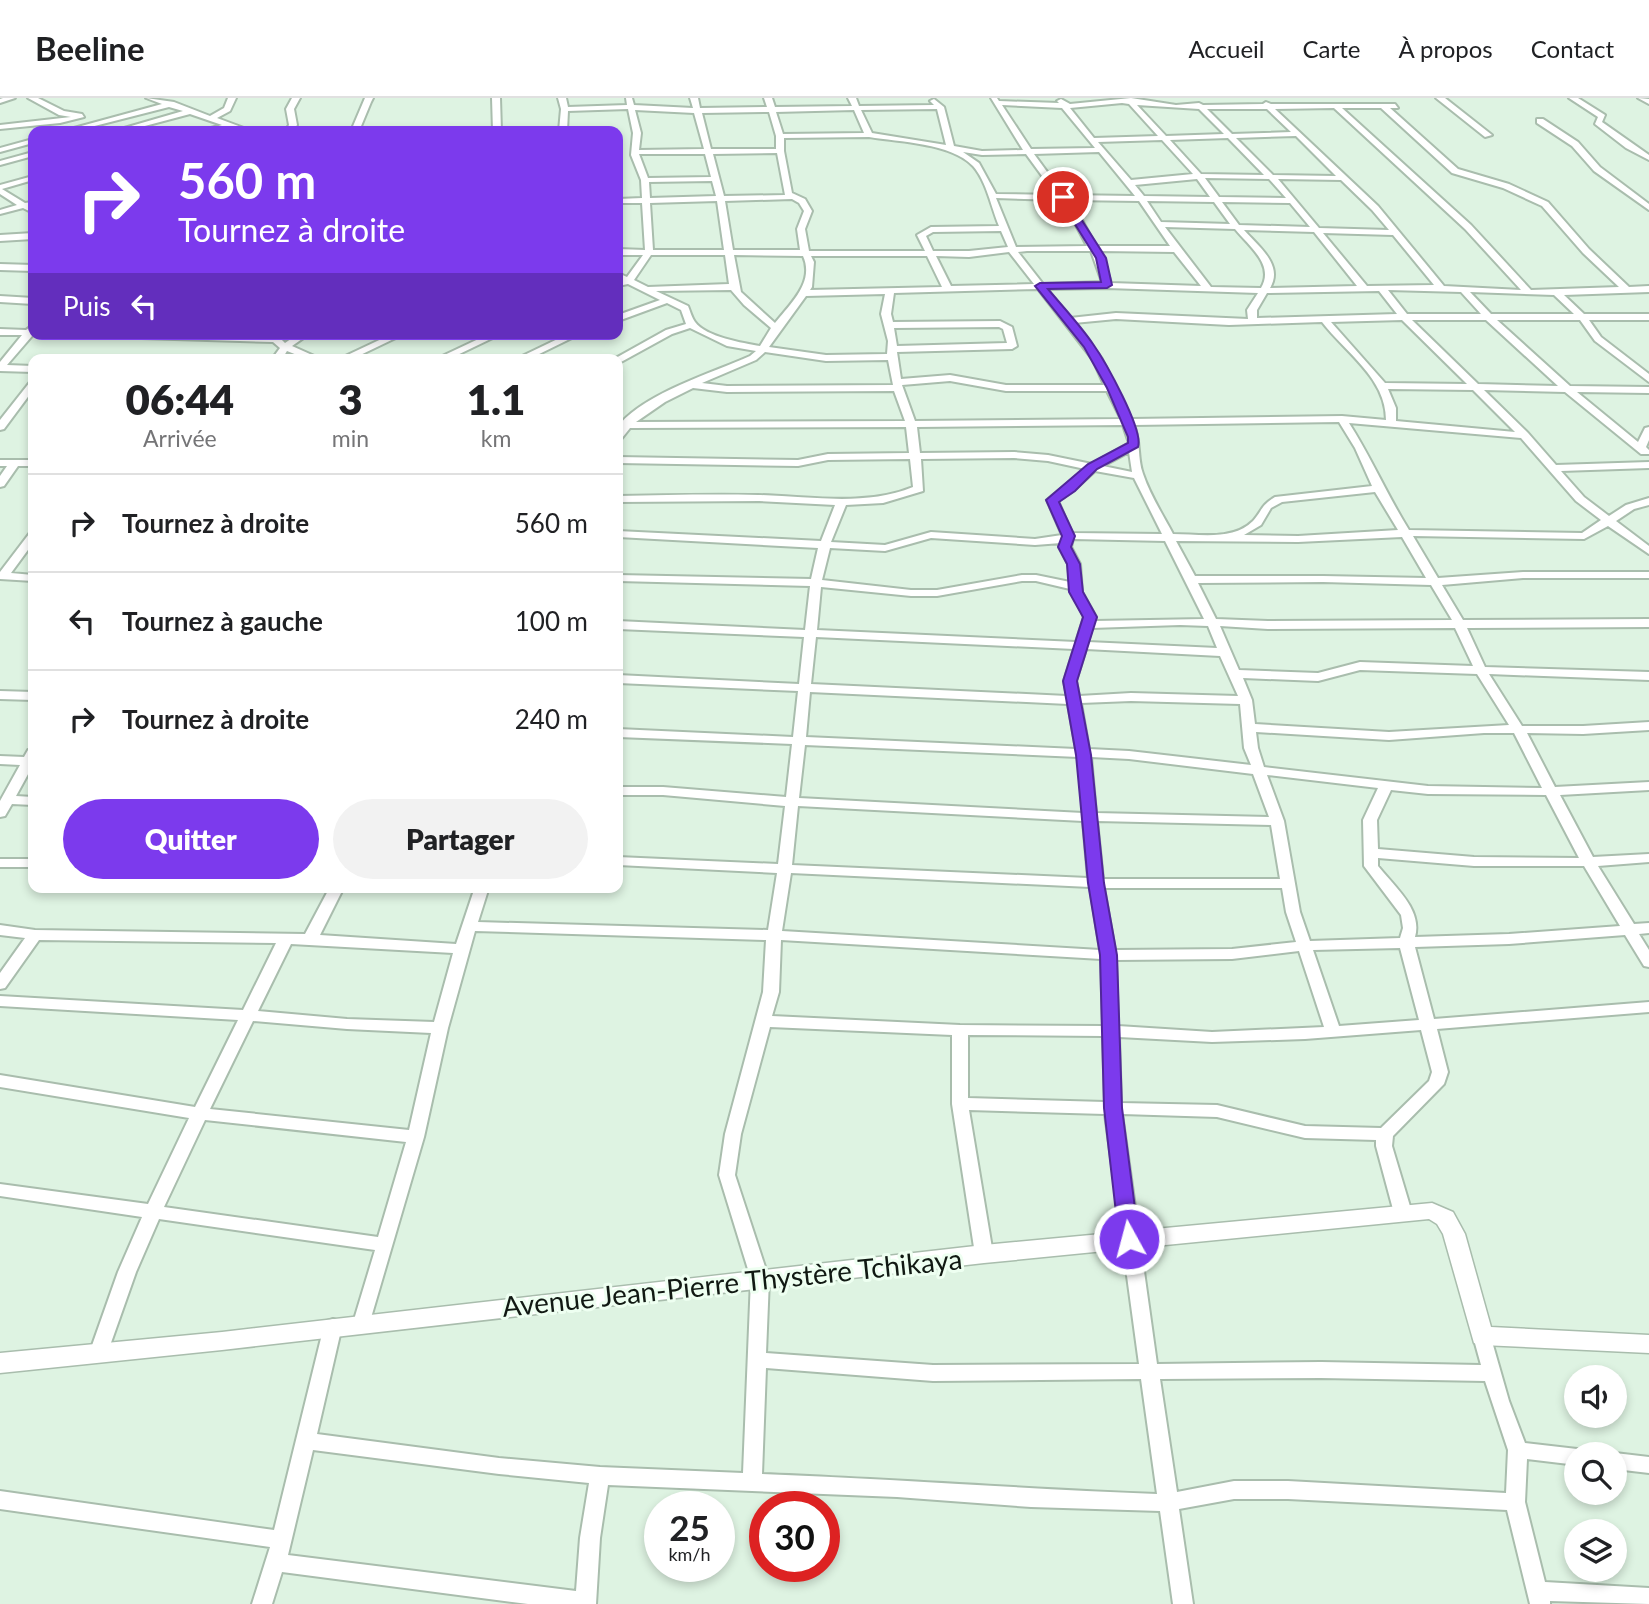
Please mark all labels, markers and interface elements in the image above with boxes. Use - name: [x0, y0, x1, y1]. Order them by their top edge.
- text: Beeline: [35, 28, 145, 68]
- text: Accueil: [1188, 34, 1264, 63]
- text: Carte: [1302, 34, 1360, 63]
- text: À propos: [1398, 34, 1493, 63]
- text: Contact: [1531, 34, 1614, 63]
- text: 560 m: [178, 151, 316, 209]
- icon: right: [63, 154, 154, 245]
- pin: [1033, 167, 1093, 227]
- icon: arrive: [1044, 178, 1082, 216]
- text: Tournez à droite: [178, 210, 405, 249]
- icon: left: [125, 287, 163, 325]
- text: Puis: [63, 290, 111, 322]
- text: 06:44: [126, 374, 234, 424]
- text: 3: [338, 374, 363, 424]
- text: 1.1: [467, 374, 525, 424]
- text: Arrivée: [143, 424, 217, 452]
- text: min: [332, 424, 369, 452]
- text: km: [481, 424, 511, 452]
- icon: right: [63, 504, 101, 542]
- text: Tournez à droite: [122, 507, 309, 539]
- text: 560 m: [515, 507, 588, 539]
- icon: left: [63, 602, 101, 640]
- text: Tournez à gauche: [122, 605, 323, 637]
- text: 100 m: [515, 605, 588, 637]
- icon: right: [63, 700, 101, 738]
- text: Tournez à droite: [122, 703, 309, 735]
- text: 240 m: [515, 703, 588, 735]
- button: Quitter: [63, 799, 319, 879]
- button: Partager: [333, 799, 588, 879]
- position arrow: [1092, 1202, 1166, 1276]
- street label: Avenue Jean-Pierre Thystère Tchikaya: [500, 1241, 964, 1323]
- map controls: [1564, 1365, 1627, 1582]
- button: sound: [1564, 1365, 1627, 1428]
- button: search: [1564, 1442, 1627, 1505]
- speed limit sign: 30: [749, 1491, 840, 1582]
- text: 25: [669, 1506, 710, 1548]
- button: layers: [1564, 1519, 1627, 1582]
- text: km/h: [668, 1543, 711, 1565]

